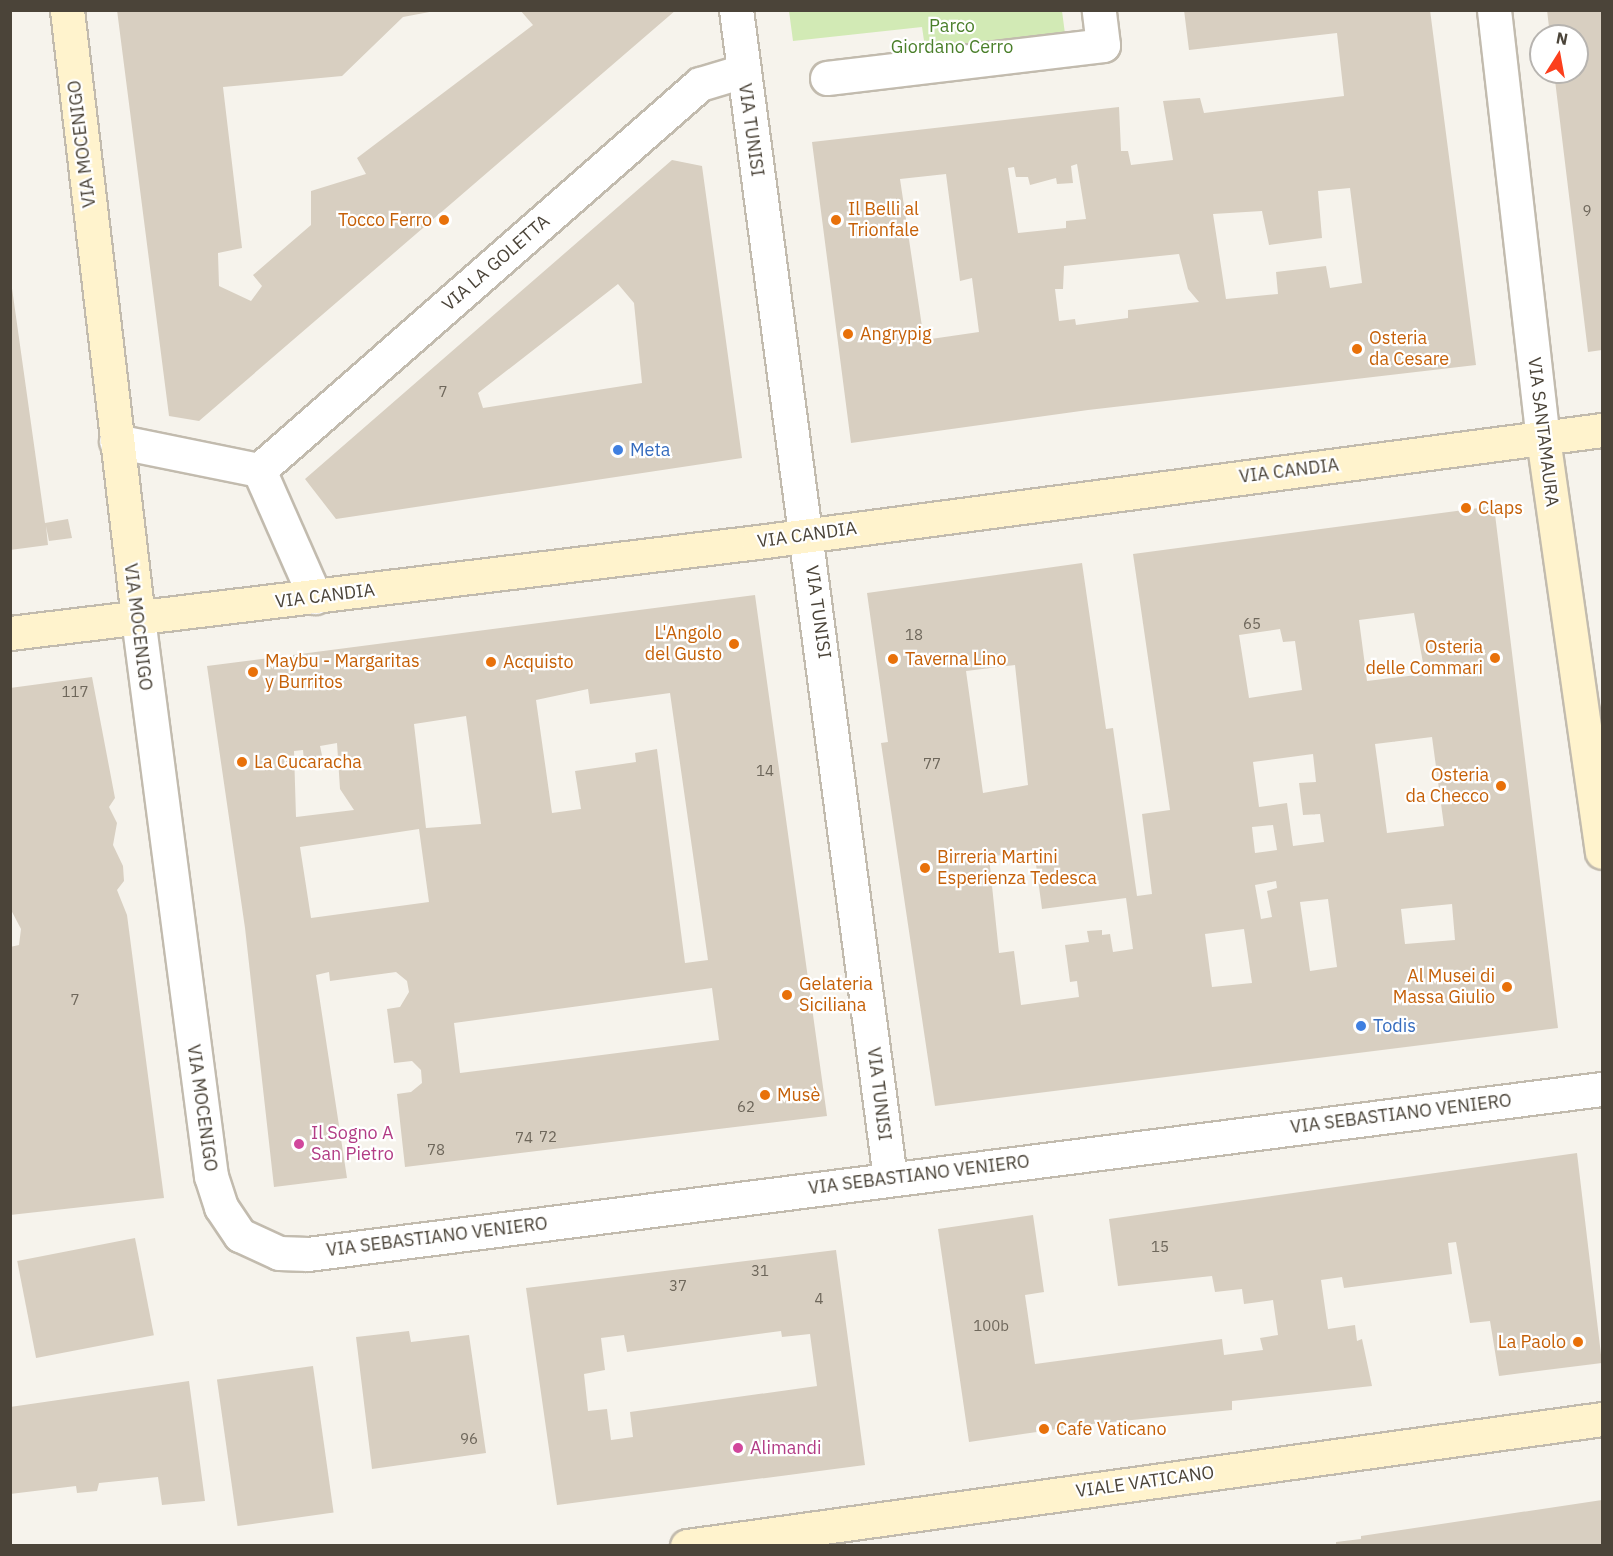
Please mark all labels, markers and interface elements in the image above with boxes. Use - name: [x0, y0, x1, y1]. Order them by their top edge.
- park label: Parco Giordano Cerro: [891, 16, 1013, 58]
- north arrow: [1529, 24, 1589, 84]
- text: N: [1554, 27, 1570, 49]
- street label: VIA MOCENIGO: [63, 79, 101, 209]
- street label: VIA TUNISI: [734, 82, 768, 178]
- place label: Il Belli al Trionfale: [848, 199, 919, 242]
- house number: 9: [1583, 202, 1591, 220]
- place label: Tocco Ferro: [338, 209, 432, 231]
- street label: VIA LA GOLETTA: [438, 210, 554, 316]
- marker: Tocco Ferro: [437, 213, 451, 227]
- marker: Il Belli al Trionfale: [829, 213, 843, 227]
- place label: Angrypig: [860, 323, 931, 345]
- marker: Angrypig: [841, 327, 855, 341]
- place label: Osteria da Cesare: [1369, 328, 1449, 370]
- marker: Osteria da Cesare: [1350, 342, 1364, 356]
- street label: VIA SANTAMAURA: [1523, 356, 1563, 508]
- house number: 7: [439, 383, 447, 401]
- place label: Meta: [630, 439, 670, 461]
- marker: Meta: [611, 443, 625, 457]
- street label: VIA CANDIA: [1238, 454, 1340, 488]
- place label: Claps: [1478, 497, 1523, 519]
- marker: Claps: [1459, 501, 1473, 515]
- street label: VIA CANDIA: [756, 517, 858, 553]
- street label: VIA MOCENIGO: [119, 562, 157, 692]
- street label: VIA TUNISI: [801, 564, 835, 660]
- street label: VIA CANDIA: [274, 579, 376, 613]
- house number: 65: [1243, 615, 1261, 633]
- place label: L'Angolo del Gusto: [645, 623, 722, 666]
- house number: 18: [905, 626, 923, 644]
- marker: L'Angolo del Gusto: [727, 637, 741, 651]
- place label: Osteria delle Commari: [1365, 637, 1483, 680]
- place label: Taverna Lino: [905, 648, 1007, 670]
- place label: Maybu - Margaritas y Burritos: [265, 651, 420, 694]
- place label: Acquisto: [503, 651, 574, 673]
- marker: Osteria delle Commari: [1488, 651, 1502, 665]
- marker: Taverna Lino: [886, 652, 900, 666]
- marker: Acquisto: [484, 655, 498, 669]
- marker: Maybu - Margaritas y Burritos: [246, 665, 260, 679]
- house number: 117: [62, 683, 88, 701]
- place label: La Cucaracha: [254, 751, 362, 773]
- marker: La Cucaracha: [235, 755, 249, 769]
- house number: 77: [923, 755, 941, 773]
- house number: 14: [756, 762, 774, 780]
- place label: Osteria da Checco: [1405, 765, 1489, 808]
- marker: Osteria da Checco: [1494, 779, 1508, 793]
- place label: Birreria Martini Esperienza Tedesca: [937, 847, 1097, 890]
- marker: Birreria Martini Esperienza Tedesca: [918, 861, 932, 875]
- place label: Al Musei di Massa Giulio: [1393, 966, 1495, 1008]
- place label: Gelateria Siciliana: [799, 974, 873, 1016]
- marker: Al Musei di Massa Giulio: [1500, 980, 1514, 994]
- marker: Gelateria Siciliana: [780, 988, 794, 1002]
- house number: 7: [71, 991, 79, 1009]
- place label: Todis: [1373, 1015, 1416, 1037]
- marker: Todis: [1354, 1019, 1368, 1033]
- street label: VIA MOCENIGO: [182, 1043, 222, 1173]
- street label: VIA TUNISI: [863, 1046, 895, 1142]
- place label: Musè: [777, 1084, 820, 1106]
- marker: Musè: [758, 1088, 772, 1102]
- street label: VIA SEBASTIANO VENIERO: [1289, 1090, 1513, 1138]
- house number: 62: [737, 1098, 755, 1116]
- place label: Il Sogno A San Pietro: [311, 1123, 394, 1166]
- house number: 72: [539, 1128, 557, 1146]
- house number: 74: [515, 1129, 533, 1147]
- marker: Il Sogno A San Pietro: [292, 1137, 306, 1151]
- house number: 78: [427, 1141, 445, 1159]
- street label: VIA SEBASTIANO VENIERO: [807, 1151, 1031, 1199]
- street label: VIA SEBASTIANO VENIERO: [325, 1213, 549, 1261]
- house number: 15: [1151, 1238, 1169, 1256]
- house number: 31: [751, 1262, 769, 1280]
- house number: 37: [669, 1277, 687, 1295]
- house number: 4: [815, 1290, 823, 1308]
- house number: 100b: [973, 1317, 1009, 1335]
- place label: La Paolo: [1498, 1331, 1566, 1353]
- marker: La Paolo: [1571, 1335, 1585, 1349]
- place label: Cafe Vaticano: [1056, 1418, 1167, 1440]
- marker: Cafe Vaticano: [1037, 1422, 1051, 1436]
- house number: 96: [460, 1430, 478, 1448]
- place label: Alimandi: [750, 1437, 821, 1459]
- marker: Alimandi: [731, 1441, 745, 1455]
- street label: VIALE VATICANO: [1074, 1462, 1216, 1502]

